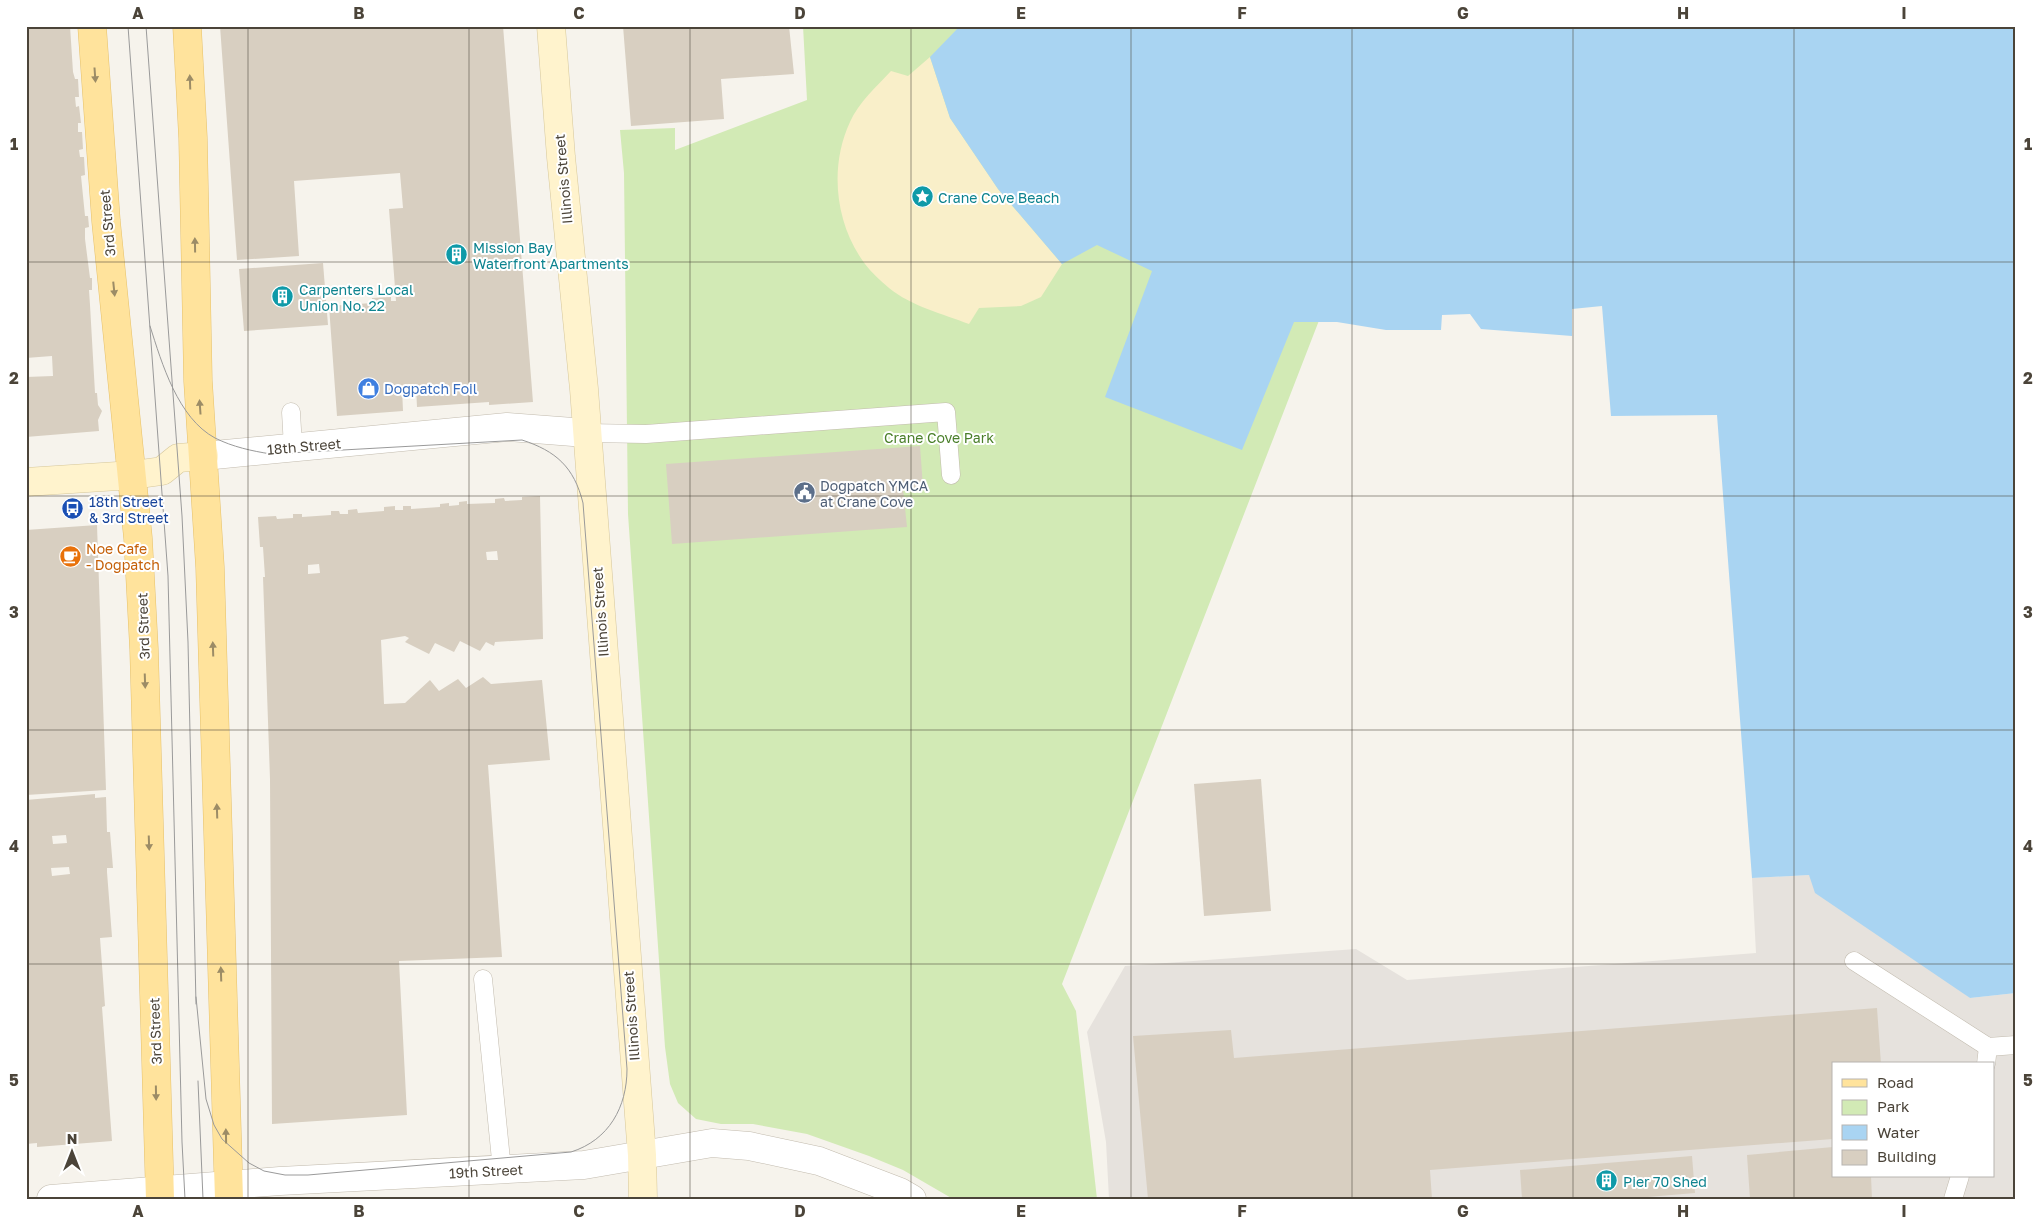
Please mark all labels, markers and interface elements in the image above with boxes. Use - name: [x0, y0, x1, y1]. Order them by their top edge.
- text: A: [132, 3, 144, 23]
- text: B: [353, 3, 365, 23]
- text: C: [573, 3, 585, 23]
- text: D: [794, 3, 806, 23]
- text: E: [1016, 3, 1026, 23]
- text: F: [1237, 3, 1247, 23]
- text: G: [1457, 3, 1469, 23]
- text: H: [1677, 3, 1689, 23]
- text: I: [1901, 3, 1907, 23]
- one-way arrow: [91, 67, 99, 83]
- one-way arrow: [186, 74, 194, 90]
- street label: Illinois Street: [551, 133, 575, 225]
- text: 1: [10, 134, 18, 154]
- text: 1: [2024, 134, 2032, 154]
- place icon: Crane Cove Beach: [910, 185, 934, 209]
- street label: 3rd Street: [96, 189, 118, 257]
- place label: Crane Cove Beach: [938, 189, 1059, 206]
- one-way arrow: [190, 236, 198, 252]
- place label: Mission Bay Waterfront Apartments: [473, 239, 629, 272]
- building icon: Mission Bay Waterfront Apartments: [445, 243, 469, 267]
- one-way arrow: [110, 281, 118, 297]
- place label: Carpenters Local Union No. 22: [299, 281, 413, 314]
- building icon: Carpenters Local Union No. 22: [271, 285, 295, 309]
- text: 2: [9, 368, 19, 388]
- text: 2: [2023, 368, 2033, 388]
- shop icon: Dogpatch Foil: [356, 376, 380, 400]
- place label: Dogpatch Foil: [384, 380, 477, 397]
- one-way arrow: [196, 399, 204, 415]
- park label: Crane Cove Park: [884, 429, 994, 446]
- street label: 18th Street: [266, 434, 342, 458]
- place label: Dogpatch YMCA at Crane Cove: [820, 477, 929, 510]
- public building icon: Dogpatch YMCA at Crane Cove: [792, 481, 816, 505]
- place label: 18th Street & 3rd Street: [89, 493, 169, 526]
- bus stop icon: 18th Street & 3rd Street: [61, 497, 85, 521]
- place label: Noe Cafe - Dogpatch: [86, 540, 160, 573]
- cafe icon: Noe Cafe - Dogpatch: [58, 544, 82, 568]
- street label: Illinois Street: [588, 566, 612, 658]
- street label: 3rd Street: [133, 592, 153, 660]
- text: 3: [9, 602, 19, 622]
- text: 3: [2023, 602, 2033, 622]
- one-way arrow: [208, 641, 216, 657]
- one-way arrow: [141, 673, 149, 689]
- one-way arrow: [213, 803, 221, 819]
- text: 4: [9, 836, 19, 856]
- one-way arrow: [146, 836, 154, 852]
- text: 4: [2023, 836, 2033, 856]
- one-way arrow: [217, 965, 225, 981]
- street label: Illinois Street: [619, 970, 643, 1062]
- street label: 3rd Street: [145, 997, 165, 1065]
- legend: [1832, 1062, 1994, 1178]
- text: 5: [9, 1070, 19, 1090]
- text: 5: [2023, 1070, 2033, 1090]
- text: Road: [1877, 1073, 1914, 1091]
- one-way arrow: [153, 1086, 161, 1102]
- text: Park: [1877, 1097, 1910, 1115]
- text: Water: [1877, 1123, 1920, 1141]
- north arrow: [48, 1128, 98, 1178]
- one-way arrow: [222, 1128, 230, 1144]
- text: N: [67, 1130, 77, 1147]
- text: Building: [1877, 1147, 1937, 1165]
- street label: 19th Street: [448, 1161, 524, 1181]
- building icon: Pier 70 Shed: [1595, 1169, 1619, 1193]
- place label: Pier 70 Shed: [1623, 1173, 1707, 1190]
- text: A: [132, 1201, 144, 1221]
- text: B: [353, 1201, 365, 1221]
- text: C: [573, 1201, 585, 1221]
- text: D: [794, 1201, 806, 1221]
- text: E: [1016, 1201, 1026, 1221]
- text: F: [1237, 1201, 1247, 1221]
- text: G: [1457, 1201, 1469, 1221]
- text: H: [1677, 1201, 1689, 1221]
- text: I: [1901, 1201, 1907, 1221]

